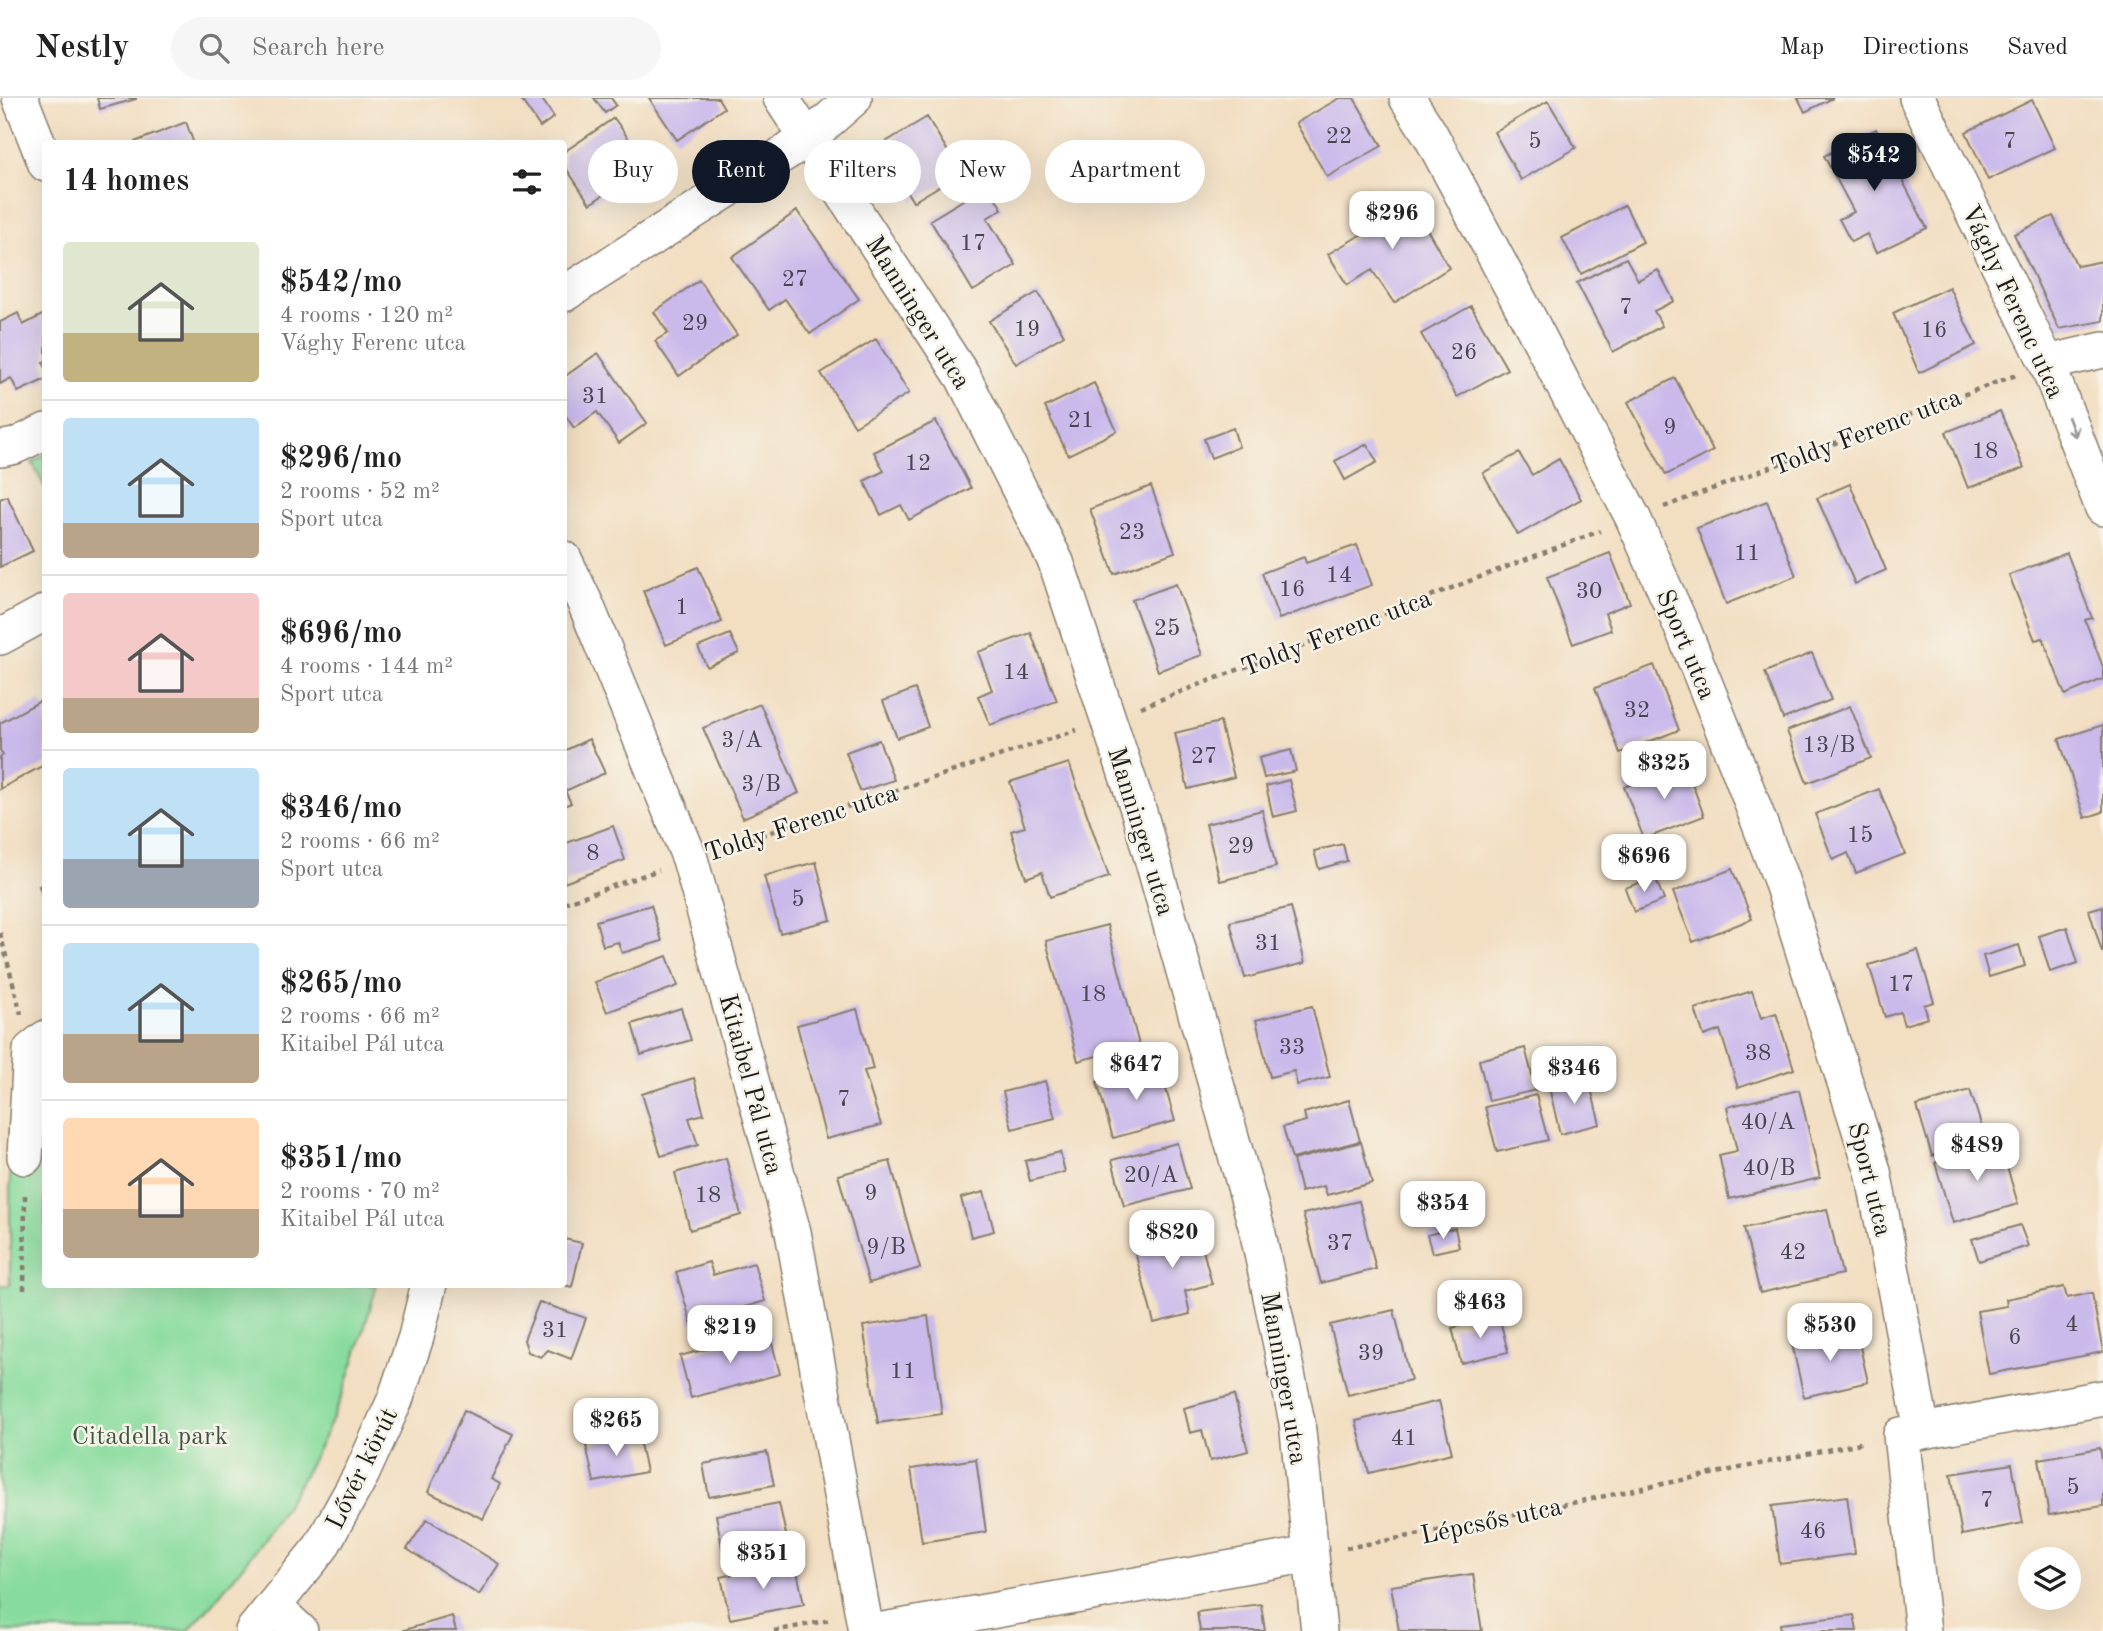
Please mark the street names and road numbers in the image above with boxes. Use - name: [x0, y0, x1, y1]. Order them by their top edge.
- street label: Vághy Ferenc utca: [1956, 201, 2068, 403]
- street label: Manninger utca: [860, 232, 975, 394]
- street label: Toldy Ferenc utca: [1768, 385, 1966, 481]
- street label: Toldy Ferenc utca: [1238, 586, 1436, 682]
- street label: Sport utca: [1650, 586, 1720, 704]
- street label: Manninger utca: [1102, 744, 1178, 919]
- street label: Toldy Ferenc utca: [702, 780, 902, 867]
- street label: Kitaibel Pál utca: [713, 991, 787, 1178]
- street label: Sport utca: [1842, 1120, 1896, 1239]
- street label: Manninger utca: [1255, 1290, 1311, 1467]
- street label: Lővér körút: [322, 1404, 403, 1534]
- street label: Lépcsős utca: [1418, 1494, 1565, 1550]

